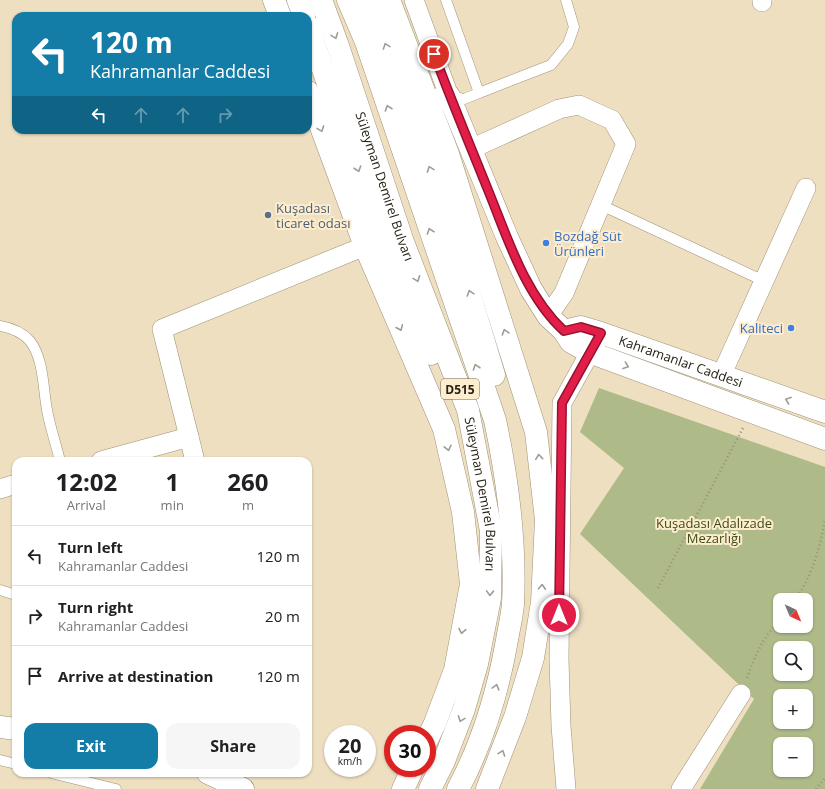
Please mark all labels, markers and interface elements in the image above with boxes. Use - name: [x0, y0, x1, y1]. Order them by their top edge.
- text: 120 m: [90, 23, 173, 61]
- icon: left: [24, 28, 76, 80]
- one-way arrow: [330, 33, 338, 40]
- pin: [417, 37, 451, 71]
- one-way arrow: [383, 43, 391, 50]
- icon: arrive: [423, 43, 445, 65]
- text: Kahramanlar Caddesi: [90, 59, 270, 83]
- icon: left: [88, 104, 110, 126]
- icon: ahead: [130, 104, 152, 126]
- icon: ahead: [172, 104, 194, 126]
- icon: right: [214, 104, 236, 126]
- one-way arrow: [384, 105, 393, 112]
- street label: Süleyman Demirel Bulvarı: [351, 109, 418, 264]
- one-way arrow: [317, 125, 325, 132]
- one-way arrow: [353, 165, 362, 172]
- one-way arrow: [427, 165, 435, 172]
- place label: Kuşadası ticaret odası: [276, 199, 350, 232]
- marker: Kuşadası ticaret odası: [263, 210, 273, 220]
- place label: Bozdağ Süt Ürünleri: [554, 227, 622, 260]
- one-way arrow: [426, 228, 435, 235]
- marker: Bozdağ Süt Ürünleri: [541, 238, 551, 248]
- one-way arrow: [413, 275, 421, 282]
- one-way arrow: [466, 289, 475, 296]
- place label: Kaliteci: [740, 319, 783, 337]
- one-way arrow: [395, 323, 403, 331]
- marker: Kaliteci: [786, 323, 796, 333]
- one-way arrow: [501, 329, 510, 336]
- street label: Kahramanlar Caddesi: [616, 331, 745, 391]
- one-way arrow: [622, 361, 629, 369]
- one-way arrow: [473, 364, 481, 371]
- road number: D515: [441, 379, 479, 399]
- one-way arrow: [785, 397, 792, 405]
- street label: Süleyman Demirel Bulvarı: [460, 415, 500, 571]
- one-way arrow: [444, 445, 452, 451]
- one-way arrow: [535, 454, 544, 460]
- text: 12:02: [55, 465, 117, 498]
- text: 1: [165, 465, 179, 498]
- text: 260: [227, 465, 269, 498]
- text: Arrival: [67, 496, 106, 514]
- text: min: [161, 496, 184, 514]
- text: m: [242, 496, 254, 514]
- park label: Kuşadası Adalızade Mezarlığı: [656, 514, 772, 547]
- text: Turn left: [58, 537, 123, 557]
- icon: left: [24, 545, 46, 567]
- text: 120 m: [256, 546, 300, 566]
- text: Kahramanlar Caddesi: [58, 557, 188, 575]
- one-way arrow: [538, 584, 547, 590]
- one-way arrow: [486, 590, 494, 596]
- north arrow: [773, 593, 813, 633]
- map controls: [773, 593, 813, 777]
- position arrow: [538, 594, 580, 636]
- text: Turn right: [58, 597, 133, 617]
- icon: right: [24, 605, 46, 627]
- text: 20 m: [265, 606, 300, 626]
- text: Kahramanlar Caddesi: [58, 617, 188, 635]
- one-way arrow: [458, 628, 467, 634]
- button: search: [773, 641, 813, 681]
- icon: arrive: [24, 665, 46, 687]
- text: Arrive at destination: [58, 666, 213, 686]
- text: 120 m: [256, 666, 300, 686]
- one-way arrow: [491, 684, 500, 691]
- button: +: [773, 689, 813, 729]
- one-way arrow: [457, 716, 465, 723]
- button: Exit: [24, 723, 158, 769]
- button: Share: [166, 723, 300, 769]
- speed limit sign: 30: [384, 725, 436, 777]
- text: 20: [339, 732, 361, 759]
- button: −: [773, 737, 813, 777]
- one-way arrow: [497, 749, 505, 756]
- text: km/h: [338, 754, 362, 768]

